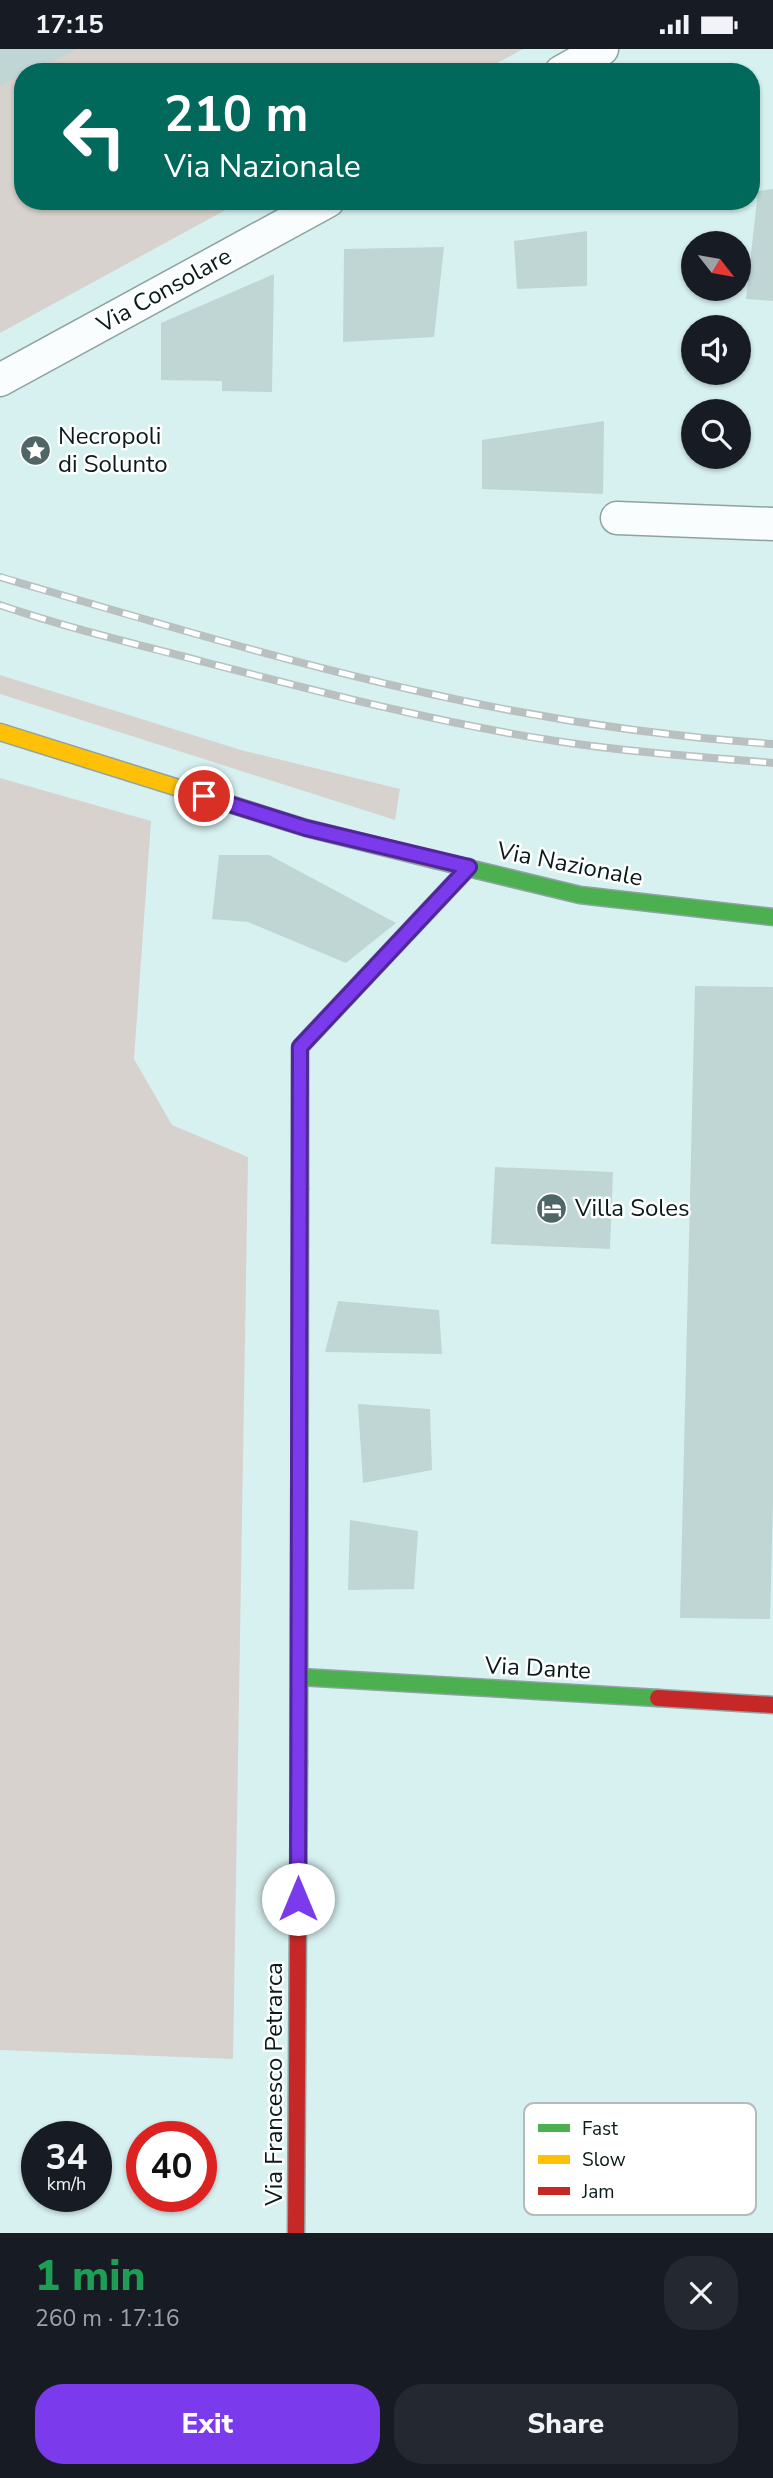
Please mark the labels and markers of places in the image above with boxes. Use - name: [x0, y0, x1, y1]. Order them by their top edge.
- place label: Necropoli di Solunto: [58, 420, 168, 480]
- place icon: Necropoli di Solunto: [18, 433, 52, 467]
- pin: [174, 766, 234, 826]
- hotel icon: Villa Soles: [535, 1191, 569, 1225]
- place label: Villa Soles: [574, 1192, 690, 1224]

